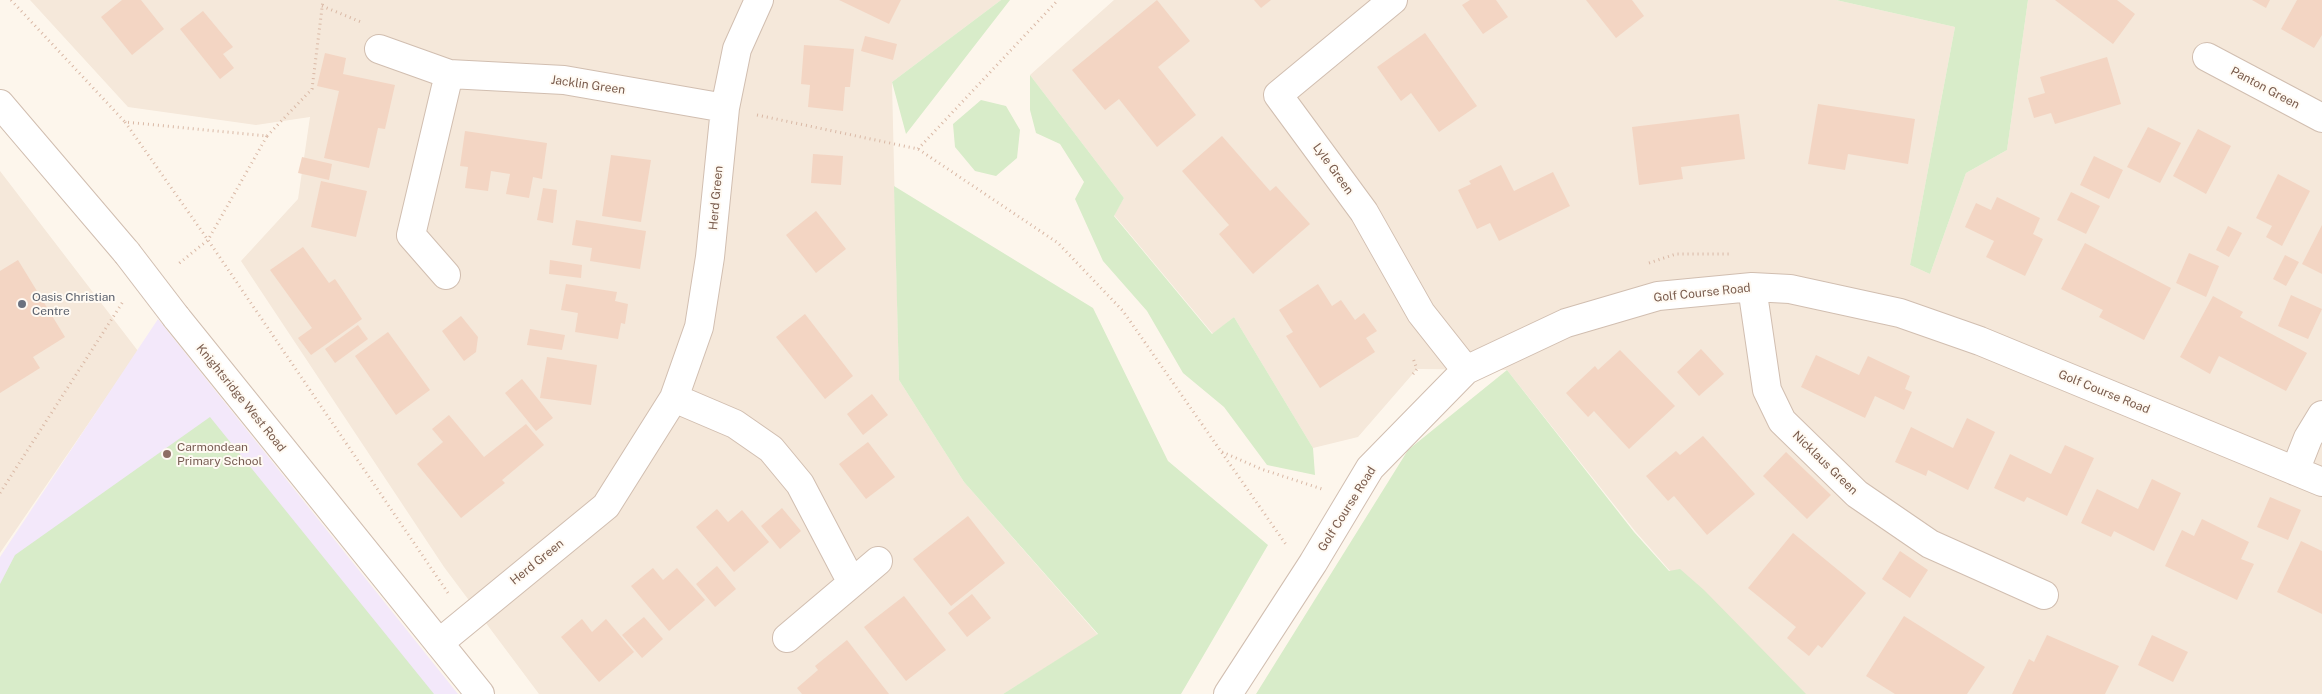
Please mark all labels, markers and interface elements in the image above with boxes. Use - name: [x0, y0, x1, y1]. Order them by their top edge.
- street label: Panton Green: [2228, 64, 2302, 112]
- street label: Jacklin Green: [550, 73, 626, 97]
- street label: Lyle Green: [1310, 141, 1356, 197]
- street label: Herd Green: [706, 165, 726, 231]
- street label: Golf Course Road: [1653, 281, 1751, 305]
- place label: Oasis Christian Centre: [32, 290, 115, 318]
- marker: Oasis Christian Centre: [16, 298, 28, 310]
- street label: Knightsridge West Road: [193, 341, 289, 455]
- street label: Golf Course Road: [2056, 367, 2152, 417]
- street label: Nicklaus Green: [1789, 428, 1861, 498]
- place label: Carmondean Primary School: [177, 440, 262, 468]
- marker: Carmondean Primary School: [161, 448, 173, 460]
- street label: Golf Course Road: [1315, 464, 1379, 554]
- street label: Herd Green: [507, 536, 567, 588]

